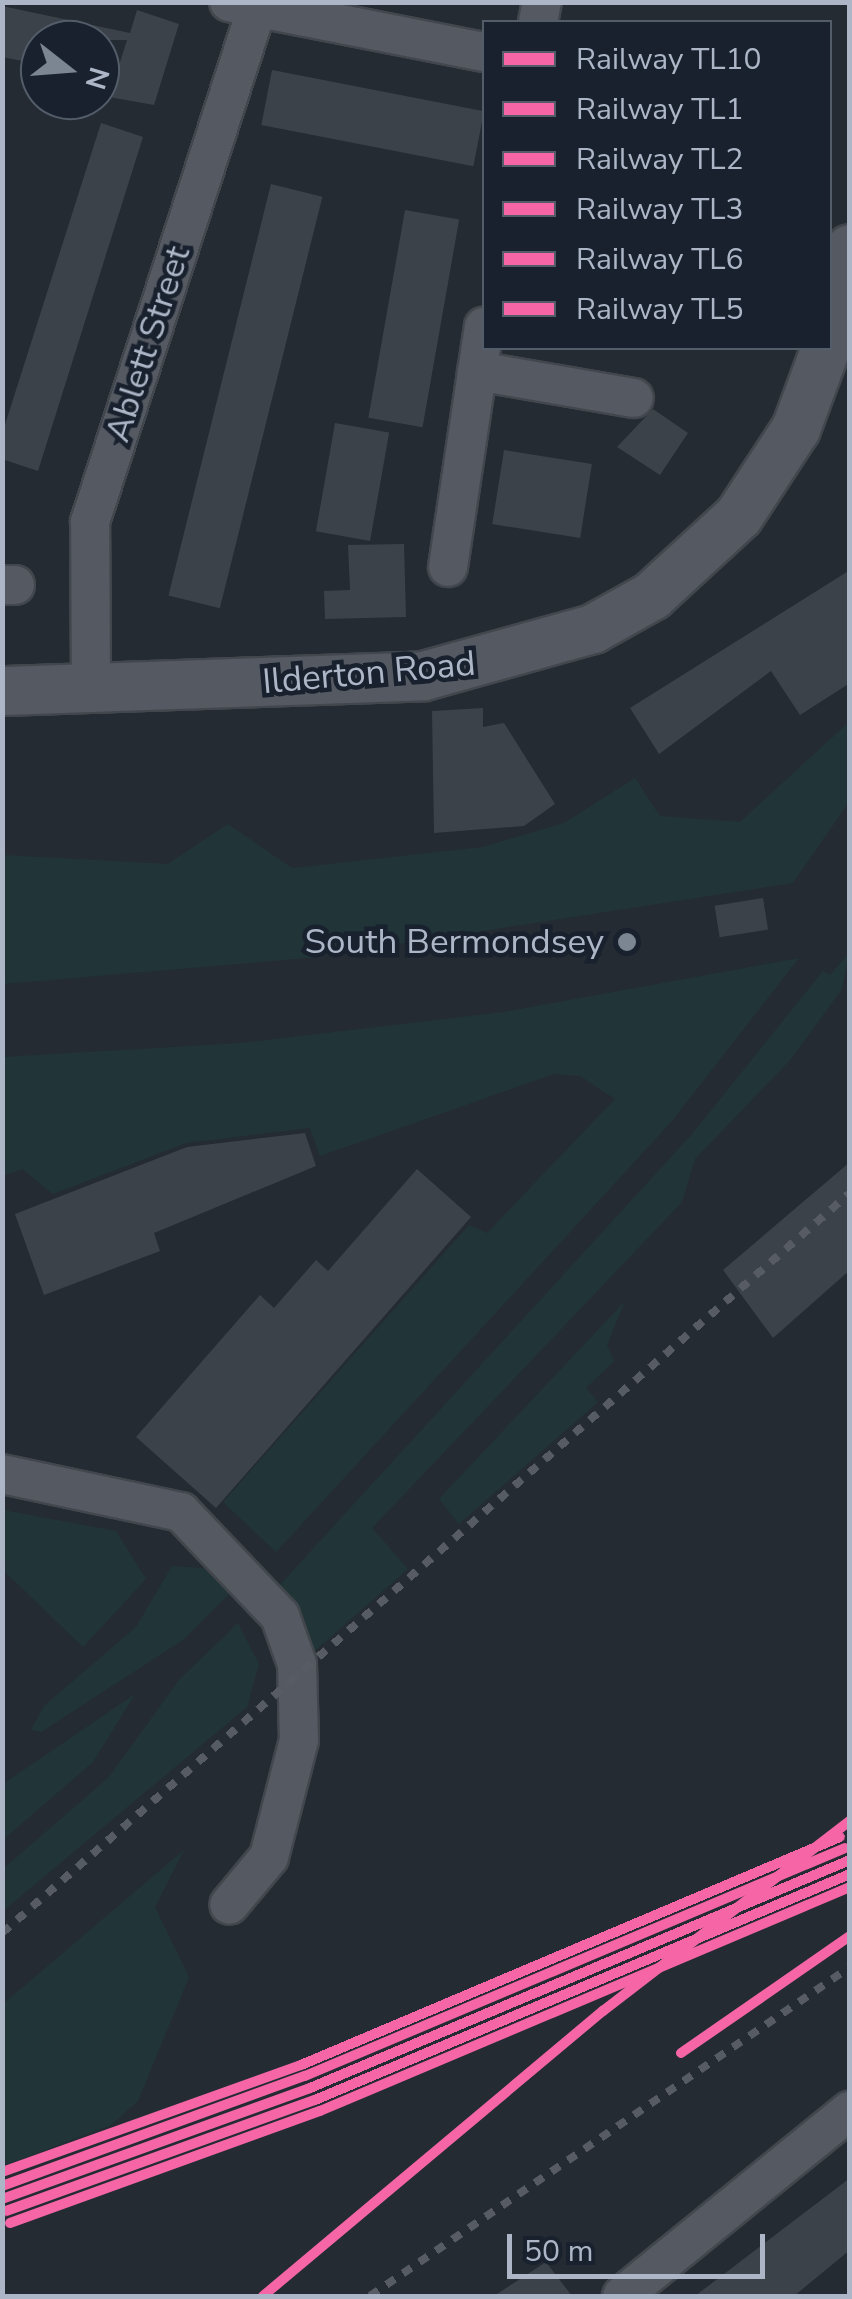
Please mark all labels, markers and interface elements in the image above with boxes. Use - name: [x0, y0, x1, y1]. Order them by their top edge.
- north arrow: [20, 20, 120, 120]
- legend: [482, 20, 832, 350]
- text: Railway TL10: [576, 39, 762, 80]
- text: N: [76, 63, 118, 94]
- text: Railway TL1: [576, 89, 744, 130]
- text: Railway TL2: [576, 139, 744, 180]
- text: Railway TL3: [576, 189, 744, 230]
- text: Railway TL6: [576, 239, 744, 280]
- street label: Ablett Street: [97, 241, 199, 447]
- text: Railway TL5: [576, 289, 744, 330]
- street label: Ilderton Road: [261, 643, 477, 703]
- place label: South Bermondsey: [305, 921, 604, 963]
- marker: South Bermondsey: [614, 929, 640, 955]
- scale bar: [512, 2214, 770, 2276]
- text: 50 m: [524, 2231, 593, 2272]

